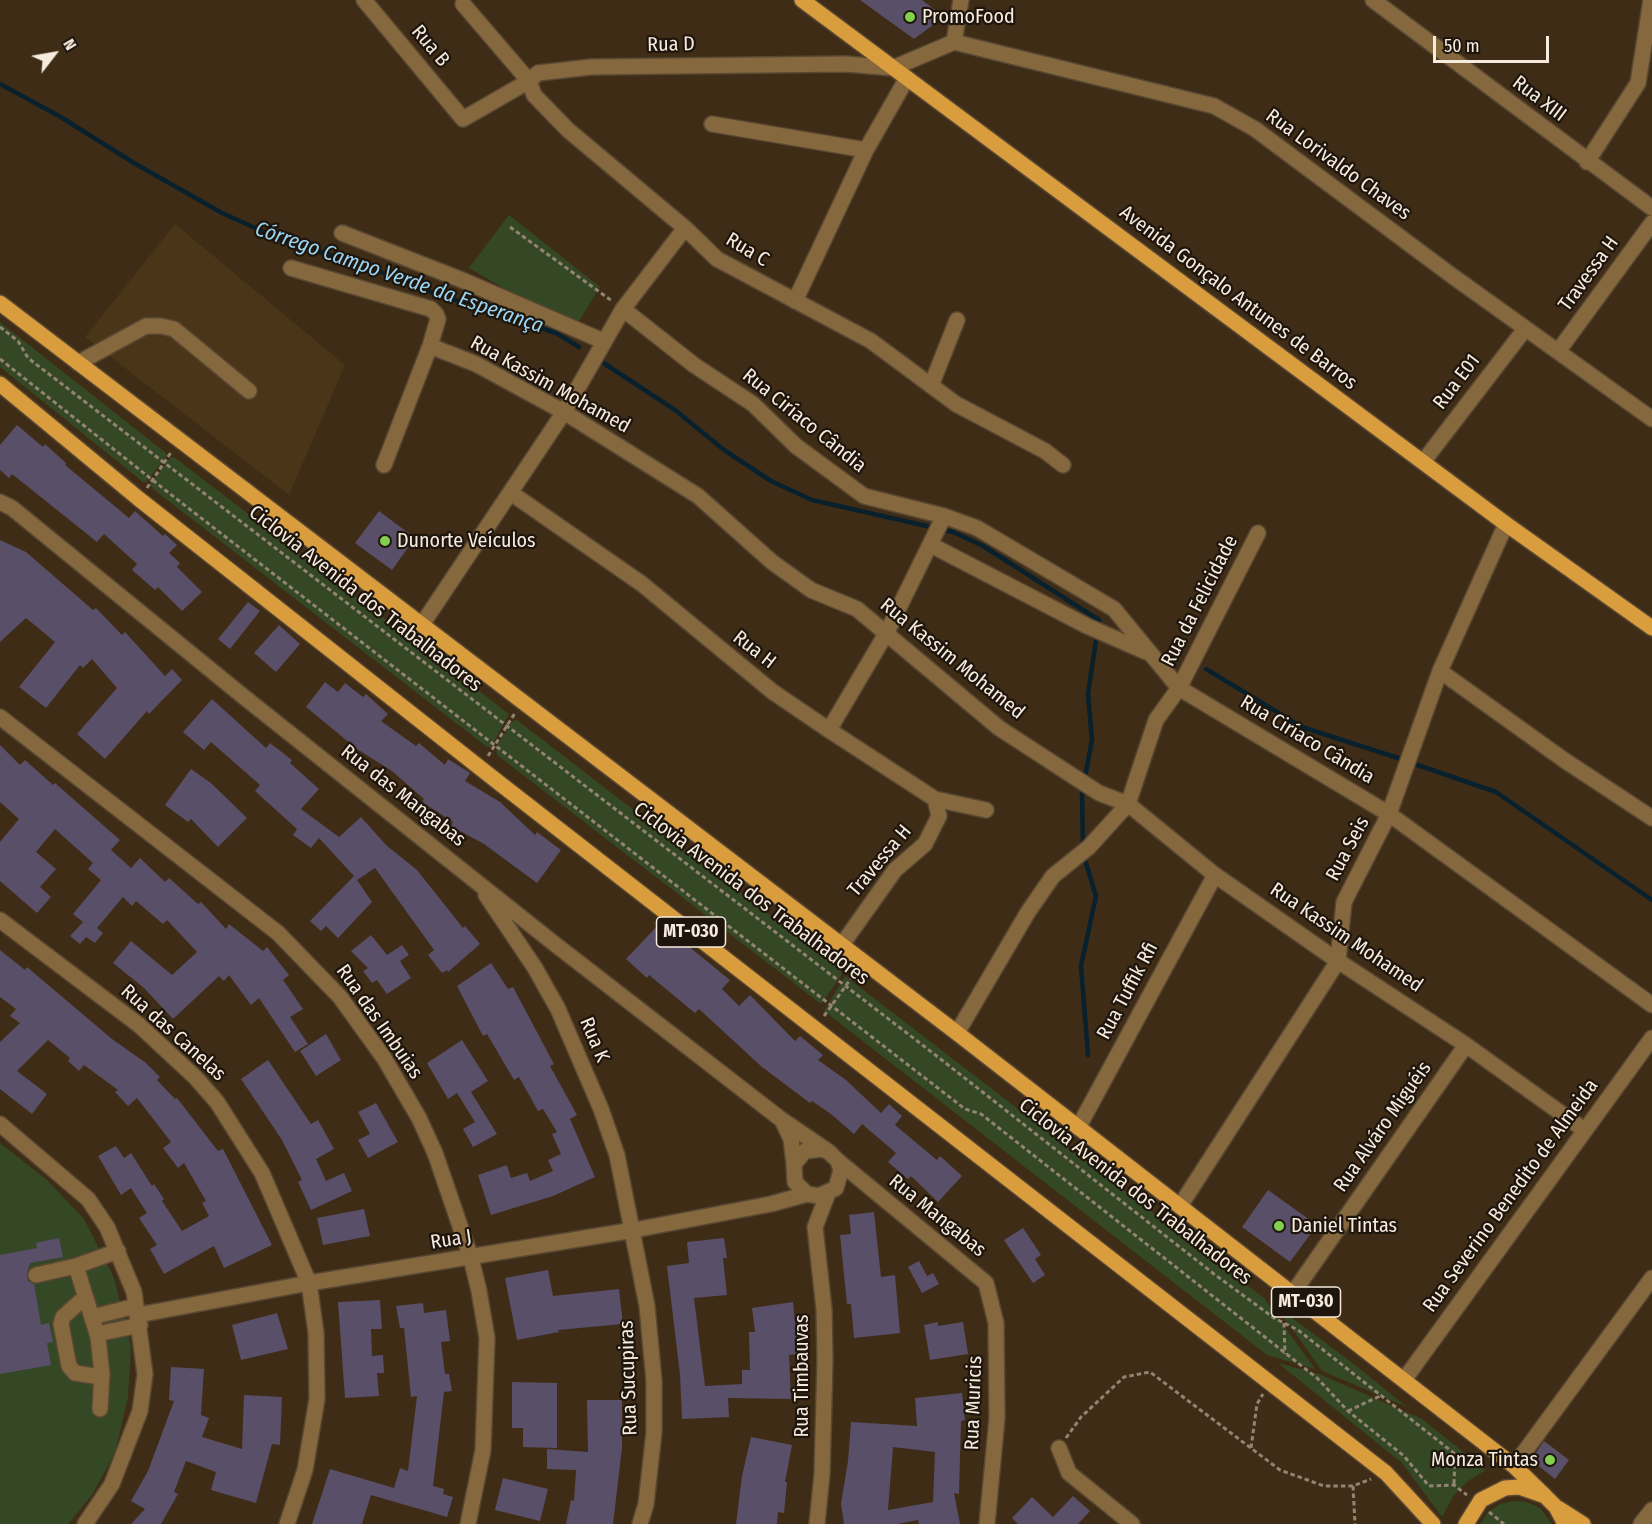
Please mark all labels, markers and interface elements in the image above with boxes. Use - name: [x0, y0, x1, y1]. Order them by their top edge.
- place label: PromoFood: [922, 5, 1015, 29]
- marker: PromoFood: [903, 10, 917, 24]
- street label: Rua B: [406, 20, 454, 72]
- north arrow: [24, 24, 84, 84]
- scale bar: [1436, 24, 1552, 62]
- street label: Rua D: [647, 33, 695, 57]
- text: N: [59, 35, 80, 53]
- text: 50 m: [1444, 35, 1480, 57]
- street label: Rua XIII: [1507, 71, 1571, 127]
- street label: Rua Lorivaldo Chaves: [1261, 104, 1415, 226]
- street label: Avenida Gonçalo Antunes de Barros: [1115, 201, 1361, 395]
- water label: Córrego Campo Verde da Esperança: [252, 217, 546, 339]
- street label: Rua C: [721, 228, 773, 272]
- street label: Travessa H: [1554, 232, 1624, 316]
- street label: Rua Kassim Mohamed: [466, 331, 634, 439]
- street label: Rua E01: [1429, 350, 1485, 414]
- street label: Rua Ciríaco Cândia: [737, 364, 871, 478]
- street label: Ciclovia Avenida dos Trabalhadores: [244, 501, 486, 697]
- place label: Dunorte Veículos: [397, 529, 536, 553]
- street label: Rua da Felicidade: [1157, 531, 1243, 671]
- marker: Dunorte Veículos: [378, 534, 392, 548]
- street label: Rua Kassim Mohamed: [875, 593, 1029, 725]
- street label: Rua H: [728, 626, 780, 674]
- street label: Rua Ciríaco Cândia: [1236, 691, 1378, 789]
- street label: Rua das Mangabas: [336, 740, 470, 852]
- street label: Ciclovia Avenida dos Trabalhadores: [628, 797, 874, 991]
- street label: Rua Seis: [1321, 813, 1375, 885]
- street label: Travessa H: [843, 820, 917, 902]
- street label: Rua Kassim Mohamed: [1265, 878, 1427, 998]
- road number: MT-030: [656, 917, 726, 947]
- street label: Rua Tuffik Rfi: [1092, 938, 1164, 1044]
- street label: Rua das Imbuias: [331, 960, 427, 1084]
- street label: Rua das Canelas: [116, 980, 230, 1086]
- street label: Rua K: [574, 1014, 614, 1066]
- street label: Rua Alváro Miguéis: [1329, 1057, 1437, 1197]
- street label: Rua Severino Benedito de Almeida: [1418, 1075, 1604, 1317]
- street label: Ciclovia Avenida dos Trabalhadores: [1014, 1094, 1256, 1290]
- street label: Rua Mangabas: [884, 1170, 990, 1262]
- place label: Daniel Tintas: [1291, 1214, 1397, 1238]
- marker: Daniel Tintas: [1272, 1219, 1286, 1233]
- street label: Rua J: [429, 1225, 473, 1255]
- road number: MT-030: [1272, 1287, 1340, 1317]
- street label: Rua Timbauvas: [790, 1314, 814, 1438]
- street label: Rua Sucupiras: [615, 1320, 643, 1436]
- street label: Rua Muricis: [960, 1355, 988, 1451]
- place label: Monza Tintas: [1431, 1448, 1538, 1472]
- marker: Monza Tintas: [1543, 1453, 1557, 1467]

